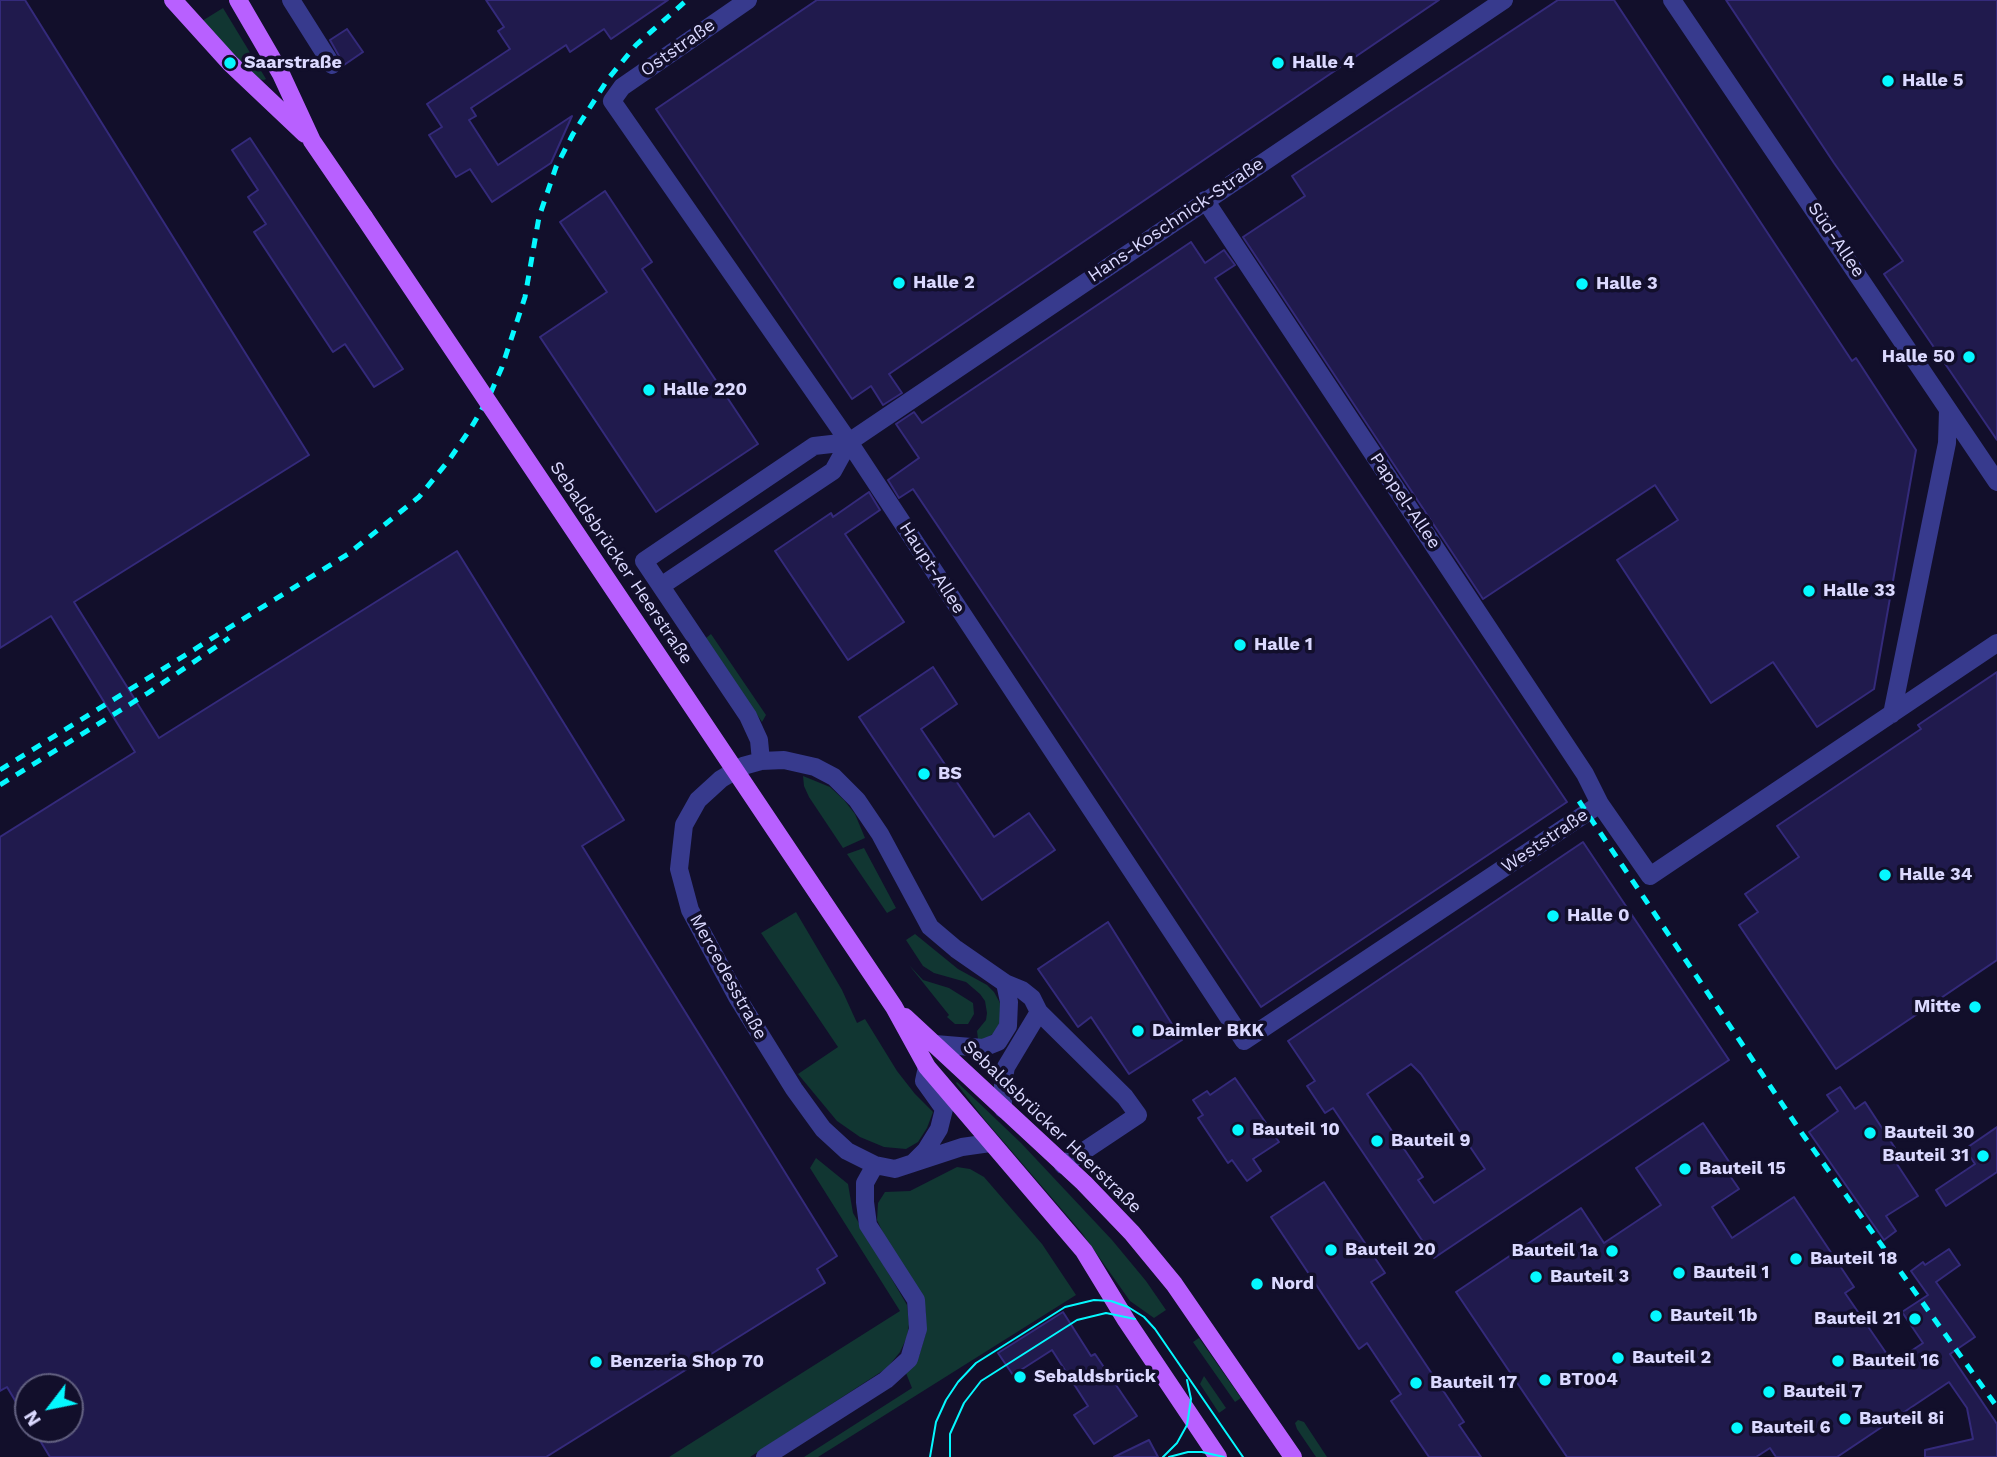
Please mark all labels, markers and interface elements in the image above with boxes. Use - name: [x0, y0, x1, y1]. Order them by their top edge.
- street label: Oststraße: [636, 14, 720, 82]
- place label: Saarstraße: [244, 52, 342, 74]
- place label: Halle 4: [1292, 52, 1355, 74]
- marker: Saarstraße: [222, 55, 238, 71]
- marker: Halle 4: [1270, 55, 1286, 71]
- place label: Halle 5: [1902, 70, 1964, 92]
- marker: Halle 5: [1880, 73, 1896, 89]
- street label: Hans-Koschnick-Straße: [1084, 153, 1268, 287]
- street label: Süd-Allee: [1803, 198, 1869, 282]
- place label: Halle 2: [913, 272, 975, 294]
- place label: Halle 3: [1596, 273, 1658, 295]
- marker: Halle 2: [891, 275, 907, 291]
- marker: Halle 3: [1574, 276, 1590, 292]
- place label: Halle 50: [1882, 346, 1955, 368]
- marker: Halle 50: [1961, 349, 1977, 365]
- place label: Halle 220: [663, 379, 747, 401]
- marker: Halle 220: [641, 382, 657, 398]
- street label: Pappel-Allee: [1365, 449, 1445, 553]
- street label: Sebaldsbrücker Heerstraße: [545, 458, 697, 668]
- street label: Haupt-Allee: [894, 518, 970, 618]
- place label: Halle 33: [1823, 580, 1895, 602]
- marker: Halle 33: [1801, 583, 1817, 599]
- place label: Halle 1: [1254, 634, 1313, 656]
- marker: Halle 1: [1232, 637, 1248, 653]
- place label: BS: [938, 763, 962, 785]
- marker: BS: [916, 766, 932, 782]
- street label: Weststraße: [1498, 804, 1592, 878]
- place label: Halle 34: [1899, 864, 1972, 886]
- marker: Halle 34: [1877, 867, 1893, 883]
- place label: Halle 0: [1567, 905, 1630, 927]
- marker: Halle 0: [1545, 908, 1561, 924]
- street label: Mercedesstraße: [685, 910, 771, 1044]
- place label: Mitte: [1914, 996, 1961, 1018]
- marker: Mitte: [1967, 999, 1983, 1015]
- place label: Daimler BKK: [1152, 1020, 1264, 1042]
- marker: Daimler BKK: [1130, 1023, 1146, 1039]
- street label: Sebaldsbrücker Heerstraße: [958, 1036, 1146, 1218]
- place label: Bauteil 10: [1252, 1119, 1340, 1141]
- marker: Bauteil 10: [1230, 1122, 1246, 1138]
- place label: Bauteil 30: [1884, 1122, 1975, 1144]
- marker: Bauteil 30: [1862, 1125, 1878, 1141]
- place label: Bauteil 9: [1391, 1130, 1471, 1152]
- marker: Bauteil 9: [1369, 1133, 1385, 1149]
- place label: Bauteil 31: [1882, 1145, 1969, 1167]
- marker: Bauteil 31: [1975, 1148, 1991, 1164]
- place label: Bauteil 15: [1699, 1158, 1786, 1180]
- marker: Bauteil 15: [1677, 1161, 1693, 1177]
- place label: Bauteil 20: [1345, 1239, 1436, 1261]
- place label: Bauteil 1a: [1511, 1240, 1598, 1262]
- marker: Bauteil 20: [1323, 1242, 1339, 1258]
- marker: Bauteil 1a: [1604, 1243, 1620, 1259]
- place label: Bauteil 18: [1810, 1248, 1897, 1270]
- marker: Bauteil 18: [1788, 1251, 1804, 1267]
- place label: Bauteil 1: [1693, 1262, 1769, 1284]
- marker: Bauteil 1: [1671, 1265, 1687, 1281]
- place label: Bauteil 3: [1550, 1266, 1629, 1288]
- marker: Bauteil 3: [1528, 1269, 1544, 1285]
- place label: Nord: [1271, 1273, 1314, 1295]
- marker: Nord: [1249, 1276, 1265, 1292]
- place label: Bauteil 1b: [1670, 1305, 1757, 1327]
- marker: Bauteil 1b: [1648, 1308, 1664, 1324]
- place label: Bauteil 21: [1814, 1308, 1901, 1330]
- marker: Bauteil 21: [1907, 1311, 1923, 1327]
- place label: Bauteil 2: [1632, 1347, 1711, 1369]
- marker: Bauteil 2: [1610, 1350, 1626, 1366]
- place label: Bauteil 16: [1852, 1350, 1939, 1372]
- place label: Benzeria Shop 70: [610, 1351, 764, 1373]
- marker: Bauteil 16: [1830, 1353, 1846, 1369]
- marker: Benzeria Shop 70: [588, 1354, 604, 1370]
- place label: Sebaldsbrück: [1034, 1366, 1156, 1388]
- marker: Sebaldsbrück: [1012, 1369, 1028, 1385]
- place label: BT004: [1559, 1369, 1618, 1391]
- place label: Bauteil 17: [1430, 1372, 1517, 1394]
- marker: BT004: [1537, 1372, 1553, 1388]
- north arrow: [14, 1373, 84, 1443]
- marker: Bauteil 17: [1408, 1375, 1424, 1391]
- place label: Bauteil 7: [1783, 1381, 1862, 1403]
- marker: Bauteil 7: [1761, 1384, 1777, 1400]
- text: N: [19, 1406, 46, 1430]
- place label: Bauteil 8i: [1859, 1408, 1944, 1430]
- marker: Bauteil 8i: [1837, 1411, 1853, 1427]
- place label: Bauteil 6: [1751, 1417, 1831, 1439]
- marker: Bauteil 6: [1729, 1420, 1745, 1436]

